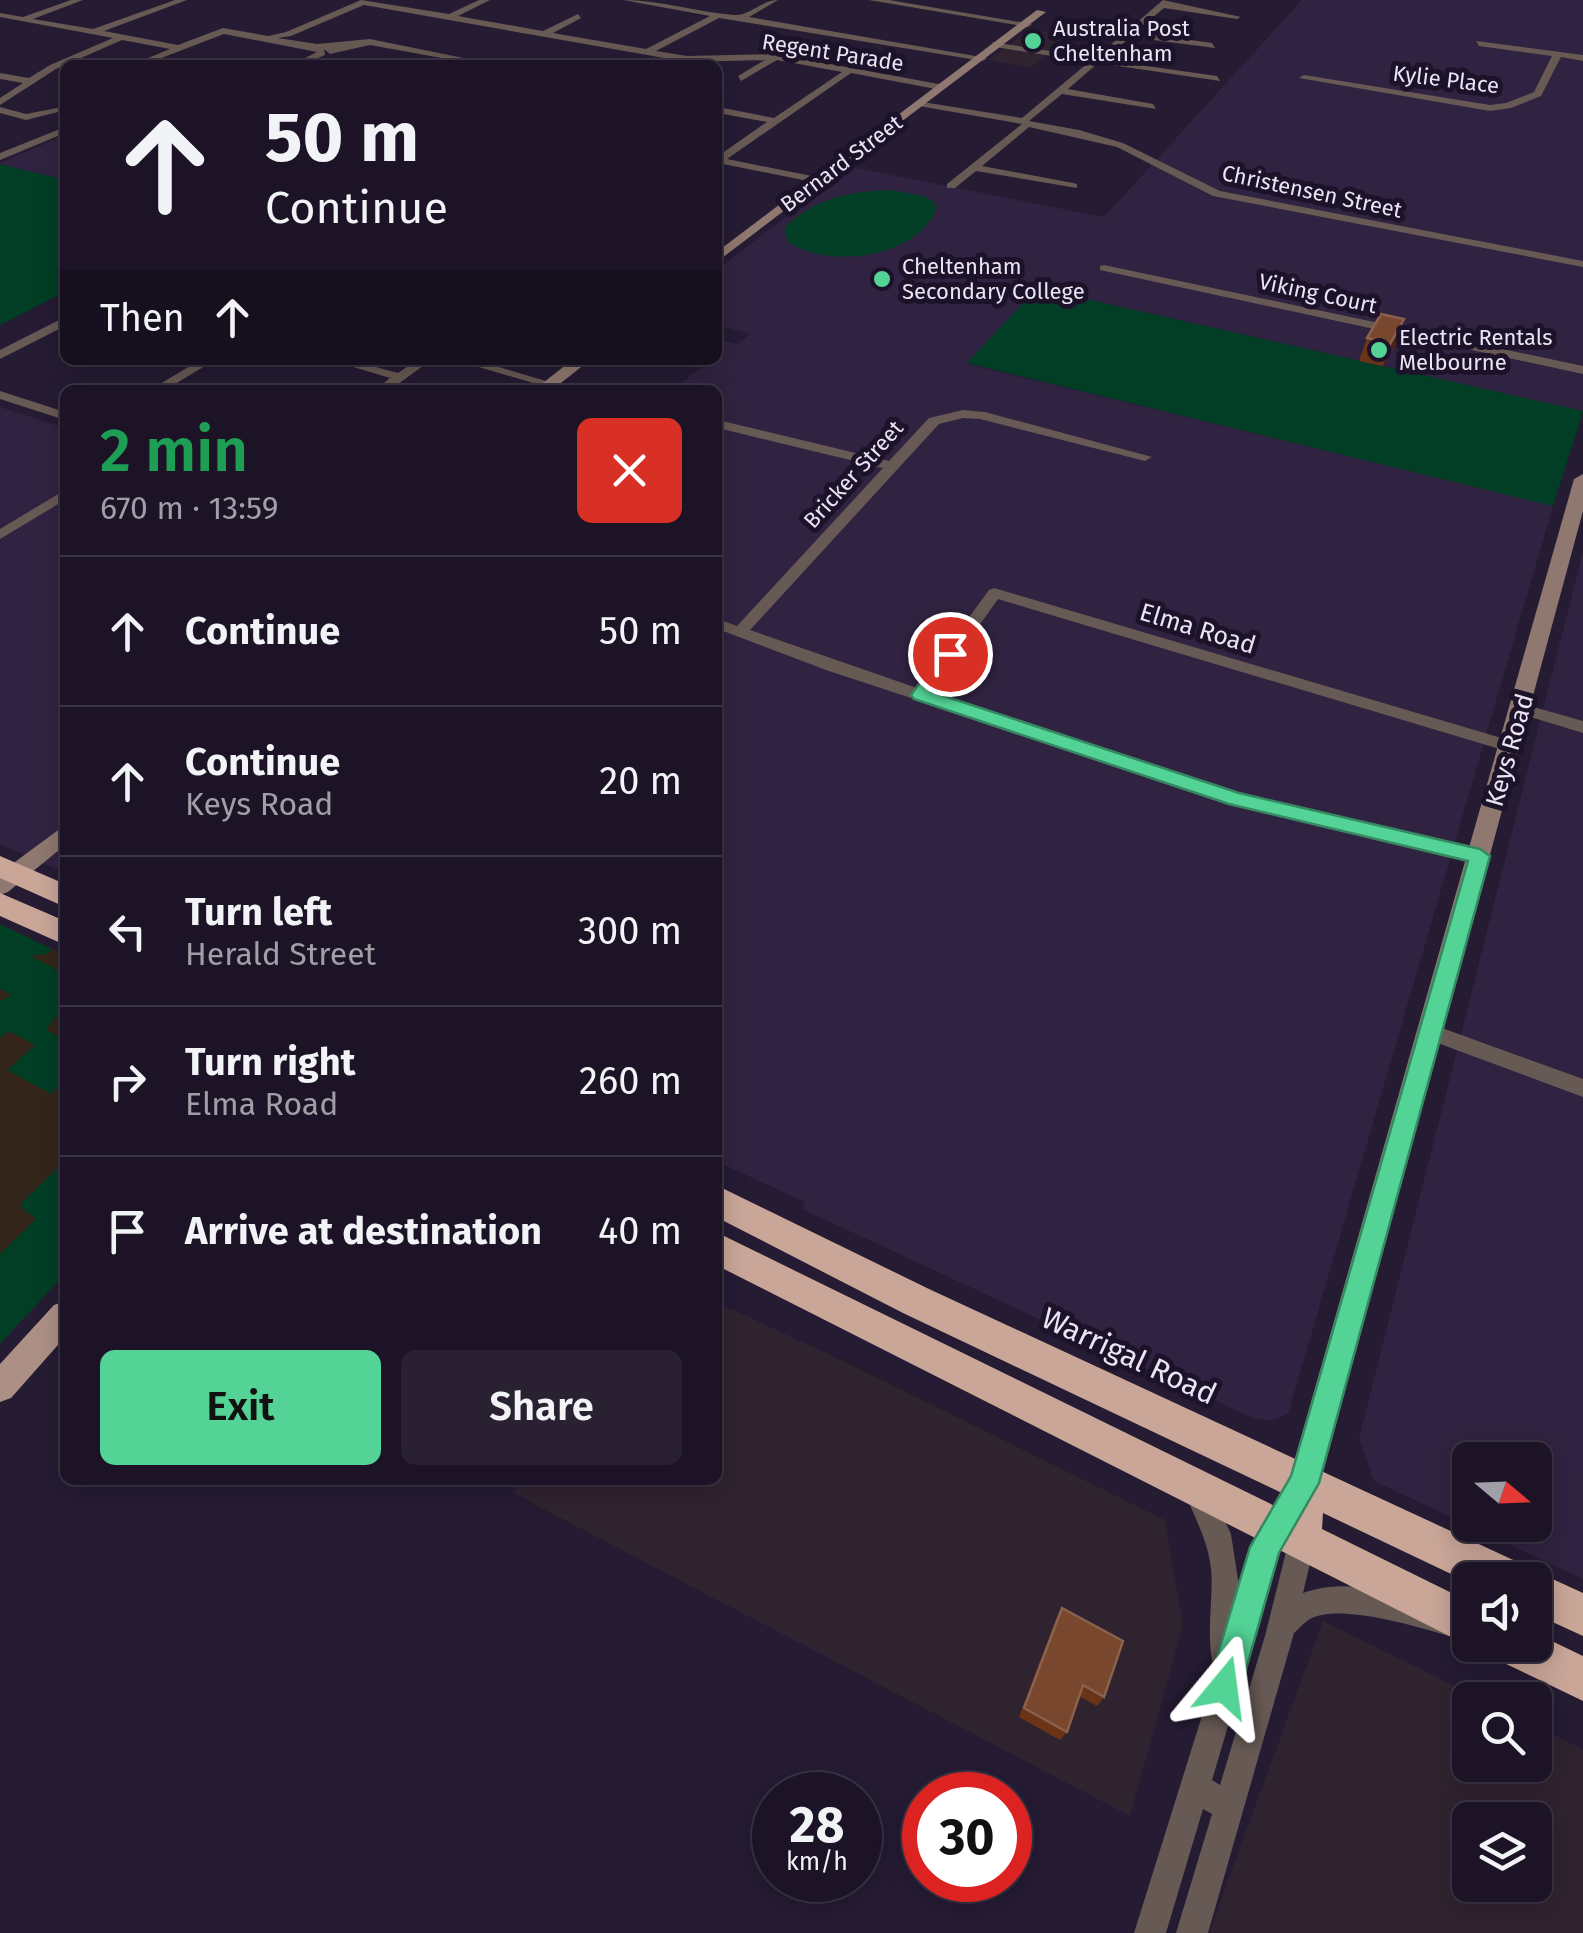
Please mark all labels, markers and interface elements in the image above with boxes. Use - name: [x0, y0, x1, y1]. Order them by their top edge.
- place label: Australia Post Cheltenham: [1053, 15, 1190, 67]
- street label: Regent Parade: [760, 28, 906, 77]
- marker: Australia Post Cheltenham: [1022, 30, 1044, 52]
- street label: Kylie Place: [1391, 60, 1501, 99]
- text: 50 m: [265, 96, 419, 180]
- icon: ahead: [100, 100, 230, 230]
- street label: Bernard Street: [775, 109, 907, 218]
- street label: Christensen Street: [1220, 159, 1404, 224]
- text: Continue: [265, 181, 448, 235]
- place label: Cheltenham Secondary College: [902, 253, 1085, 305]
- marker: Cheltenham Secondary College: [871, 268, 893, 290]
- street label: Viking Court: [1256, 268, 1379, 319]
- icon: ahead: [205, 290, 260, 345]
- text: Then: [100, 295, 185, 341]
- place label: Electric Rentals Melbourne: [1399, 324, 1553, 376]
- marker: Electric Rentals Melbourne: [1368, 339, 1390, 361]
- text: 2 min: [100, 415, 248, 487]
- street label: Bricker Street: [798, 415, 909, 534]
- button: close: [577, 418, 682, 523]
- text: 670 m · 13:59: [100, 489, 278, 527]
- street label: Elma Road: [1136, 597, 1259, 661]
- icon: ahead: [100, 604, 155, 659]
- text: Continue: [185, 608, 340, 654]
- text: 50 m: [599, 608, 682, 654]
- pin: [908, 612, 993, 697]
- icon: arrive: [923, 627, 978, 682]
- street label: Keys Road: [1480, 690, 1540, 810]
- text: Continue: [185, 739, 340, 785]
- icon: ahead: [100, 754, 155, 809]
- text: 20 m: [599, 758, 682, 804]
- text: Keys Road: [185, 785, 333, 823]
- text: Turn left: [185, 889, 332, 935]
- icon: left: [100, 904, 155, 959]
- text: 300 m: [578, 908, 682, 954]
- text: Herald Street: [185, 935, 376, 973]
- text: Turn right: [185, 1039, 355, 1085]
- icon: right: [100, 1054, 155, 1109]
- text: 260 m: [579, 1058, 682, 1104]
- text: Elma Road: [185, 1085, 338, 1123]
- icon: arrive: [100, 1204, 155, 1259]
- text: Arrive at destination: [185, 1208, 542, 1254]
- text: 40 m: [598, 1208, 682, 1254]
- street label: Warrigal Road: [1036, 1300, 1222, 1412]
- button: Exit: [100, 1350, 381, 1465]
- button: Share: [401, 1350, 682, 1465]
- north arrow: [1452, 1442, 1552, 1542]
- map controls: [1452, 1442, 1552, 1902]
- button: sound: [1452, 1562, 1552, 1662]
- position arrow: [1172, 1635, 1276, 1739]
- button: search: [1452, 1682, 1552, 1782]
- speed limit sign: 30: [902, 1772, 1032, 1902]
- text: 28: [790, 1795, 844, 1855]
- button: layers: [1452, 1802, 1552, 1902]
- text: km/h: [786, 1847, 848, 1877]

